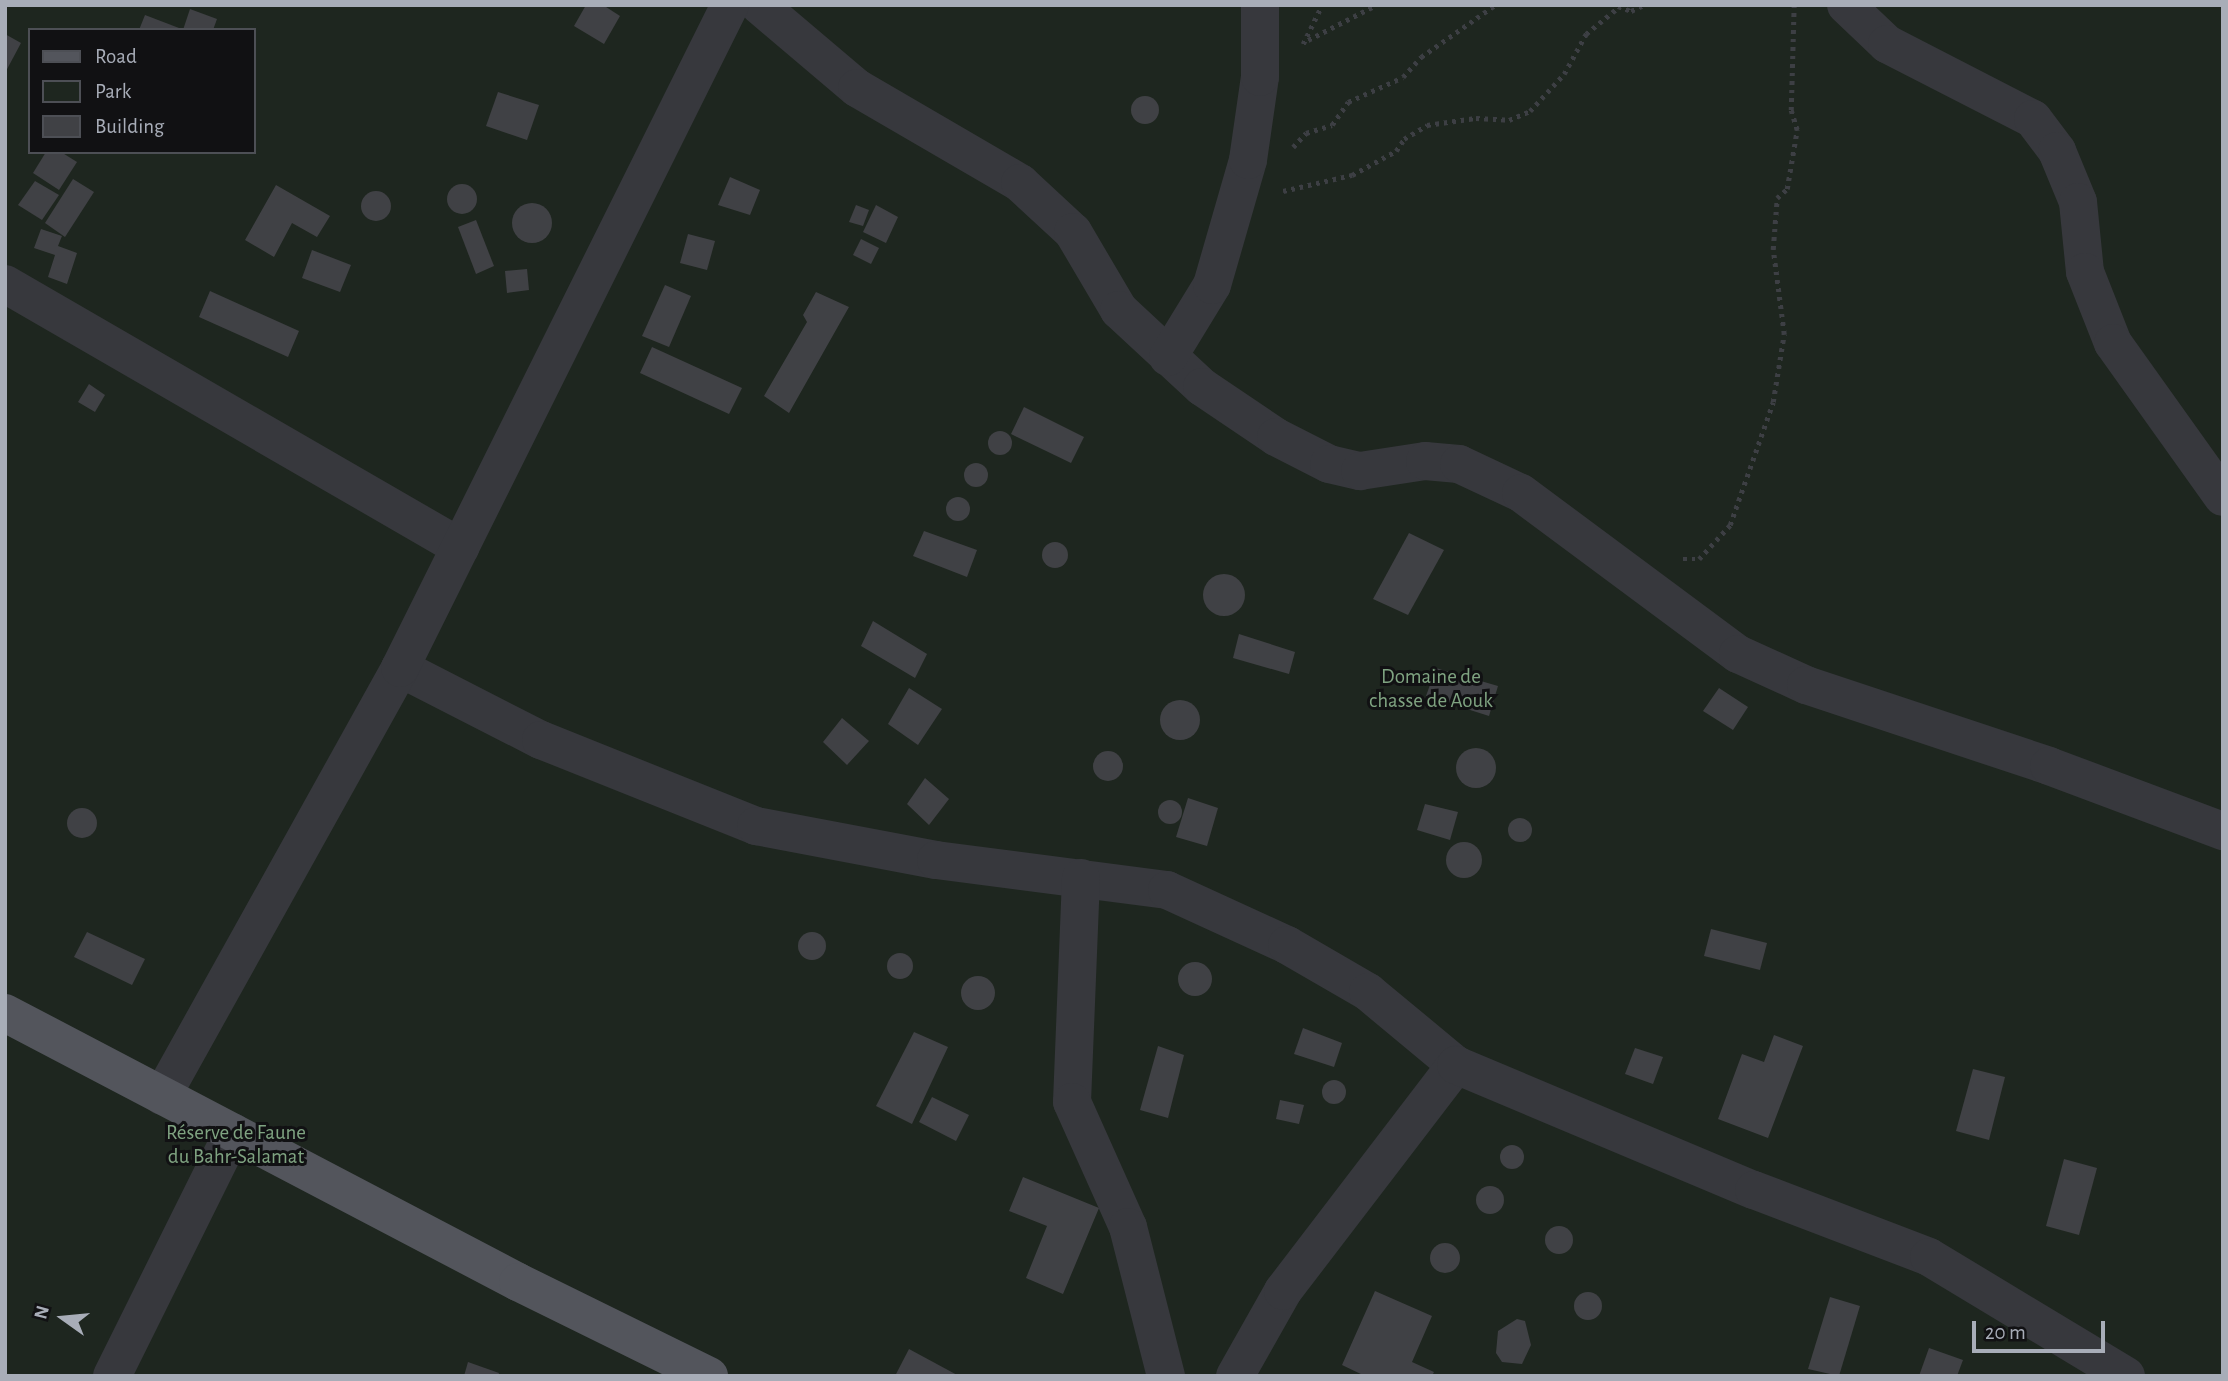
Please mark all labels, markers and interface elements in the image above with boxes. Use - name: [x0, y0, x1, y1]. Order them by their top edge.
- legend: [28, 28, 256, 154]
- text: Road: [95, 46, 137, 67]
- text: Park: [95, 81, 131, 102]
- text: Building: [95, 116, 164, 137]
- park label: Domaine de chasse de Aouk: [1369, 664, 1493, 714]
- park label: Réserve de Faune du Bahr-Salamat: [166, 1120, 306, 1170]
- north arrow: [28, 1283, 98, 1353]
- text: N: [31, 1304, 53, 1321]
- scale bar: [1976, 1308, 2109, 1352]
- text: 20 m: [1985, 1322, 2026, 1343]

